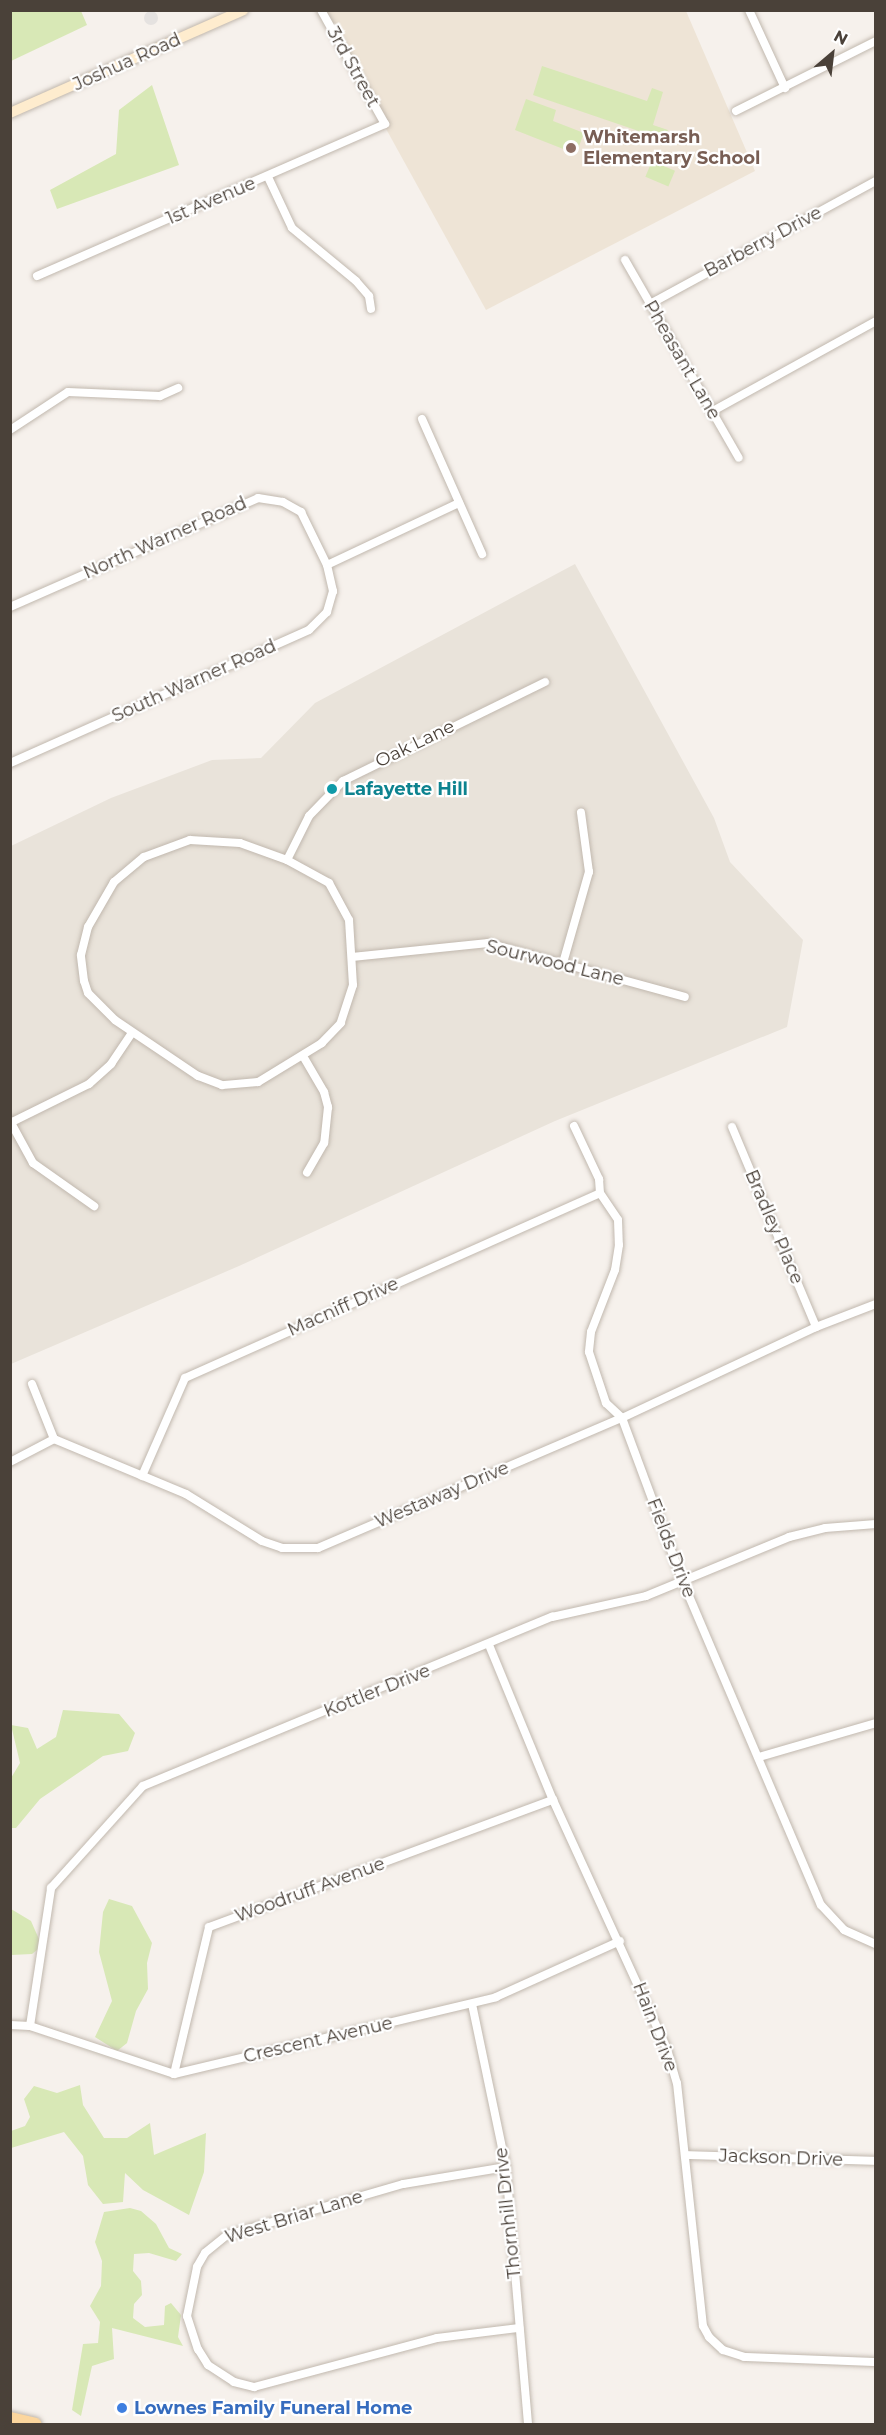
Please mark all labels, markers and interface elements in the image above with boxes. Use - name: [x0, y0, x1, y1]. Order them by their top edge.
- street label: 3rd Street: [322, 23, 384, 111]
- north arrow: [802, 24, 862, 84]
- text: N: [831, 26, 851, 49]
- street label: Joshua Road: [70, 29, 184, 95]
- place label: Whitemarsh Elementary School: [583, 127, 760, 170]
- marker: Whitemarsh Elementary School: [564, 141, 578, 155]
- street label: 1st Avenue: [163, 172, 259, 230]
- street label: Barberry Drive: [700, 202, 826, 282]
- street label: Pheasant Lane: [639, 297, 725, 423]
- street label: North Warner Road: [80, 492, 250, 584]
- street label: South Warner Road: [109, 635, 279, 727]
- street label: Oak Lane: [372, 716, 458, 772]
- place label: Lafayette Hill: [344, 778, 468, 800]
- marker: Lafayette Hill: [325, 782, 339, 796]
- street label: Sourwood Lane: [484, 935, 626, 991]
- street label: Bradley Place: [740, 1167, 808, 1287]
- street label: Macniff Drive: [284, 1273, 402, 1341]
- street label: Westaway Drive: [372, 1457, 512, 1533]
- street label: Fields Drive: [642, 1495, 700, 1601]
- street label: Kottler Drive: [321, 1660, 433, 1722]
- street label: Woodruff Avenue: [232, 1853, 388, 1927]
- street label: Hain Drive: [628, 1979, 682, 2075]
- street label: Crescent Avenue: [241, 2012, 395, 2068]
- street label: Jackson Drive: [719, 2145, 843, 2171]
- street label: Thornhill Drive: [490, 2146, 526, 2280]
- street label: West Briar Lane: [222, 2186, 366, 2248]
- place label: Lownes Family Funeral Home: [134, 2397, 412, 2419]
- marker: Lownes Family Funeral Home: [115, 2401, 129, 2415]

